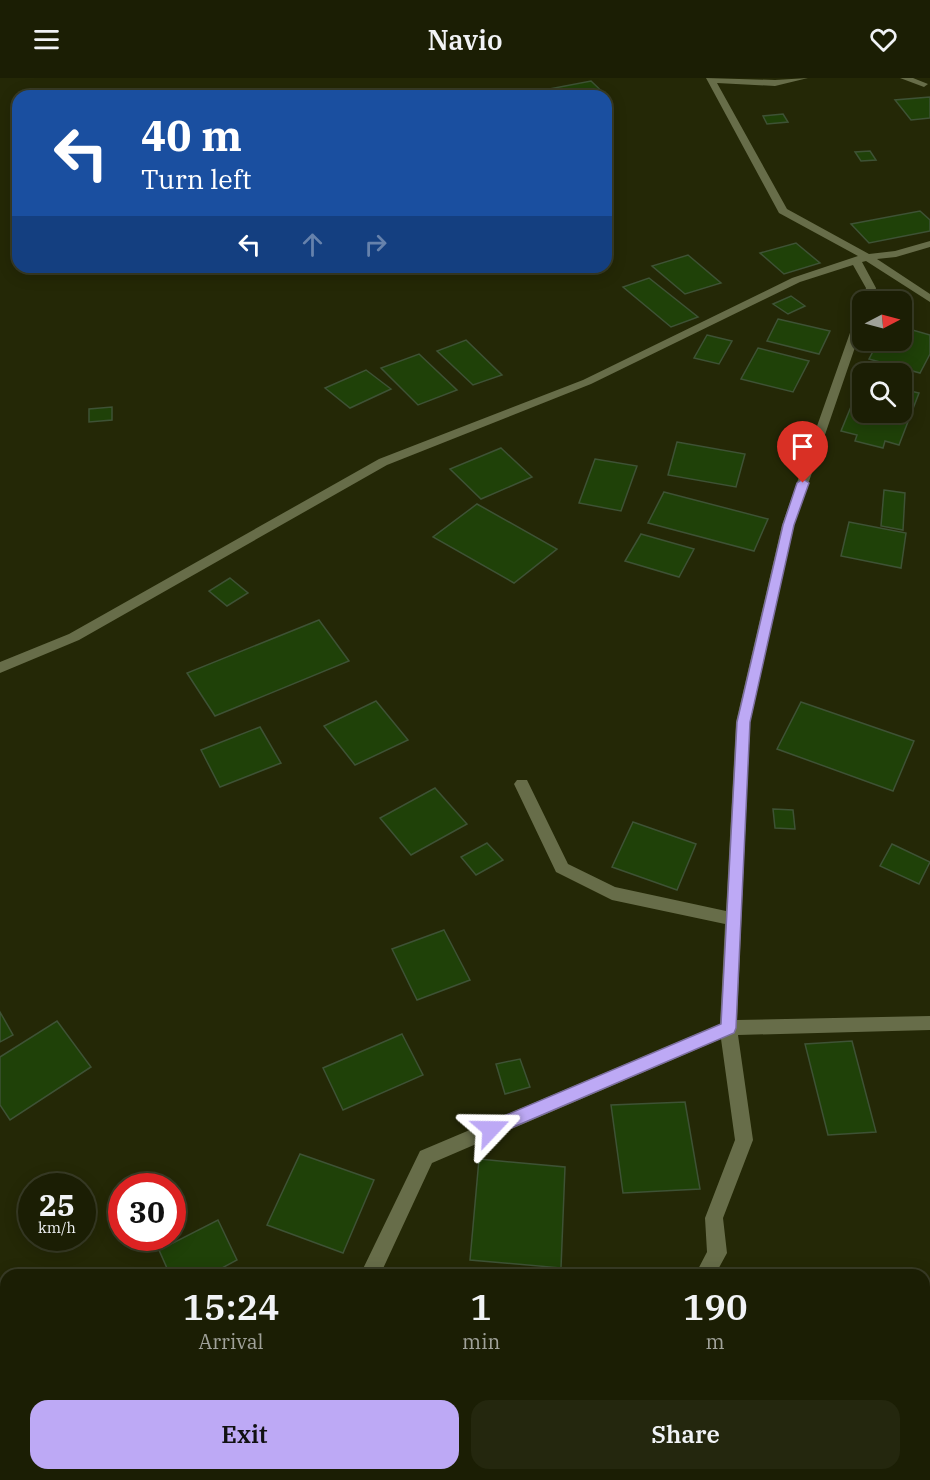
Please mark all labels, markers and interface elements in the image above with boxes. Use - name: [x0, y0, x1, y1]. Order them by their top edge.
- text: Navio: [427, 22, 503, 57]
- icon: menu: [30, 23, 63, 56]
- icon: heart: [867, 23, 900, 56]
- text: 40 m: [141, 108, 242, 163]
- icon: left: [42, 114, 120, 192]
- text: Turn left: [141, 161, 252, 196]
- icon: left: [233, 228, 266, 261]
- icon: ahead: [296, 228, 329, 261]
- icon: right: [359, 228, 392, 261]
- north arrow: [852, 291, 912, 351]
- map controls: [852, 291, 912, 423]
- button: search: [852, 363, 912, 423]
- pin: [777, 421, 828, 483]
- icon: arrive: [786, 430, 819, 463]
- position arrow: [459, 1097, 523, 1161]
- speed limit sign: 30: [108, 1173, 186, 1251]
- text: 25: [39, 1185, 75, 1224]
- text: km/h: [38, 1218, 76, 1237]
- text: 15:24: [182, 1283, 280, 1330]
- text: 1: [470, 1283, 492, 1330]
- text: 190: [683, 1283, 748, 1330]
- text: Arrival: [198, 1328, 264, 1355]
- text: min: [462, 1328, 500, 1355]
- text: m: [706, 1328, 725, 1355]
- button: Exit: [30, 1400, 459, 1469]
- button: Share: [471, 1400, 900, 1469]

